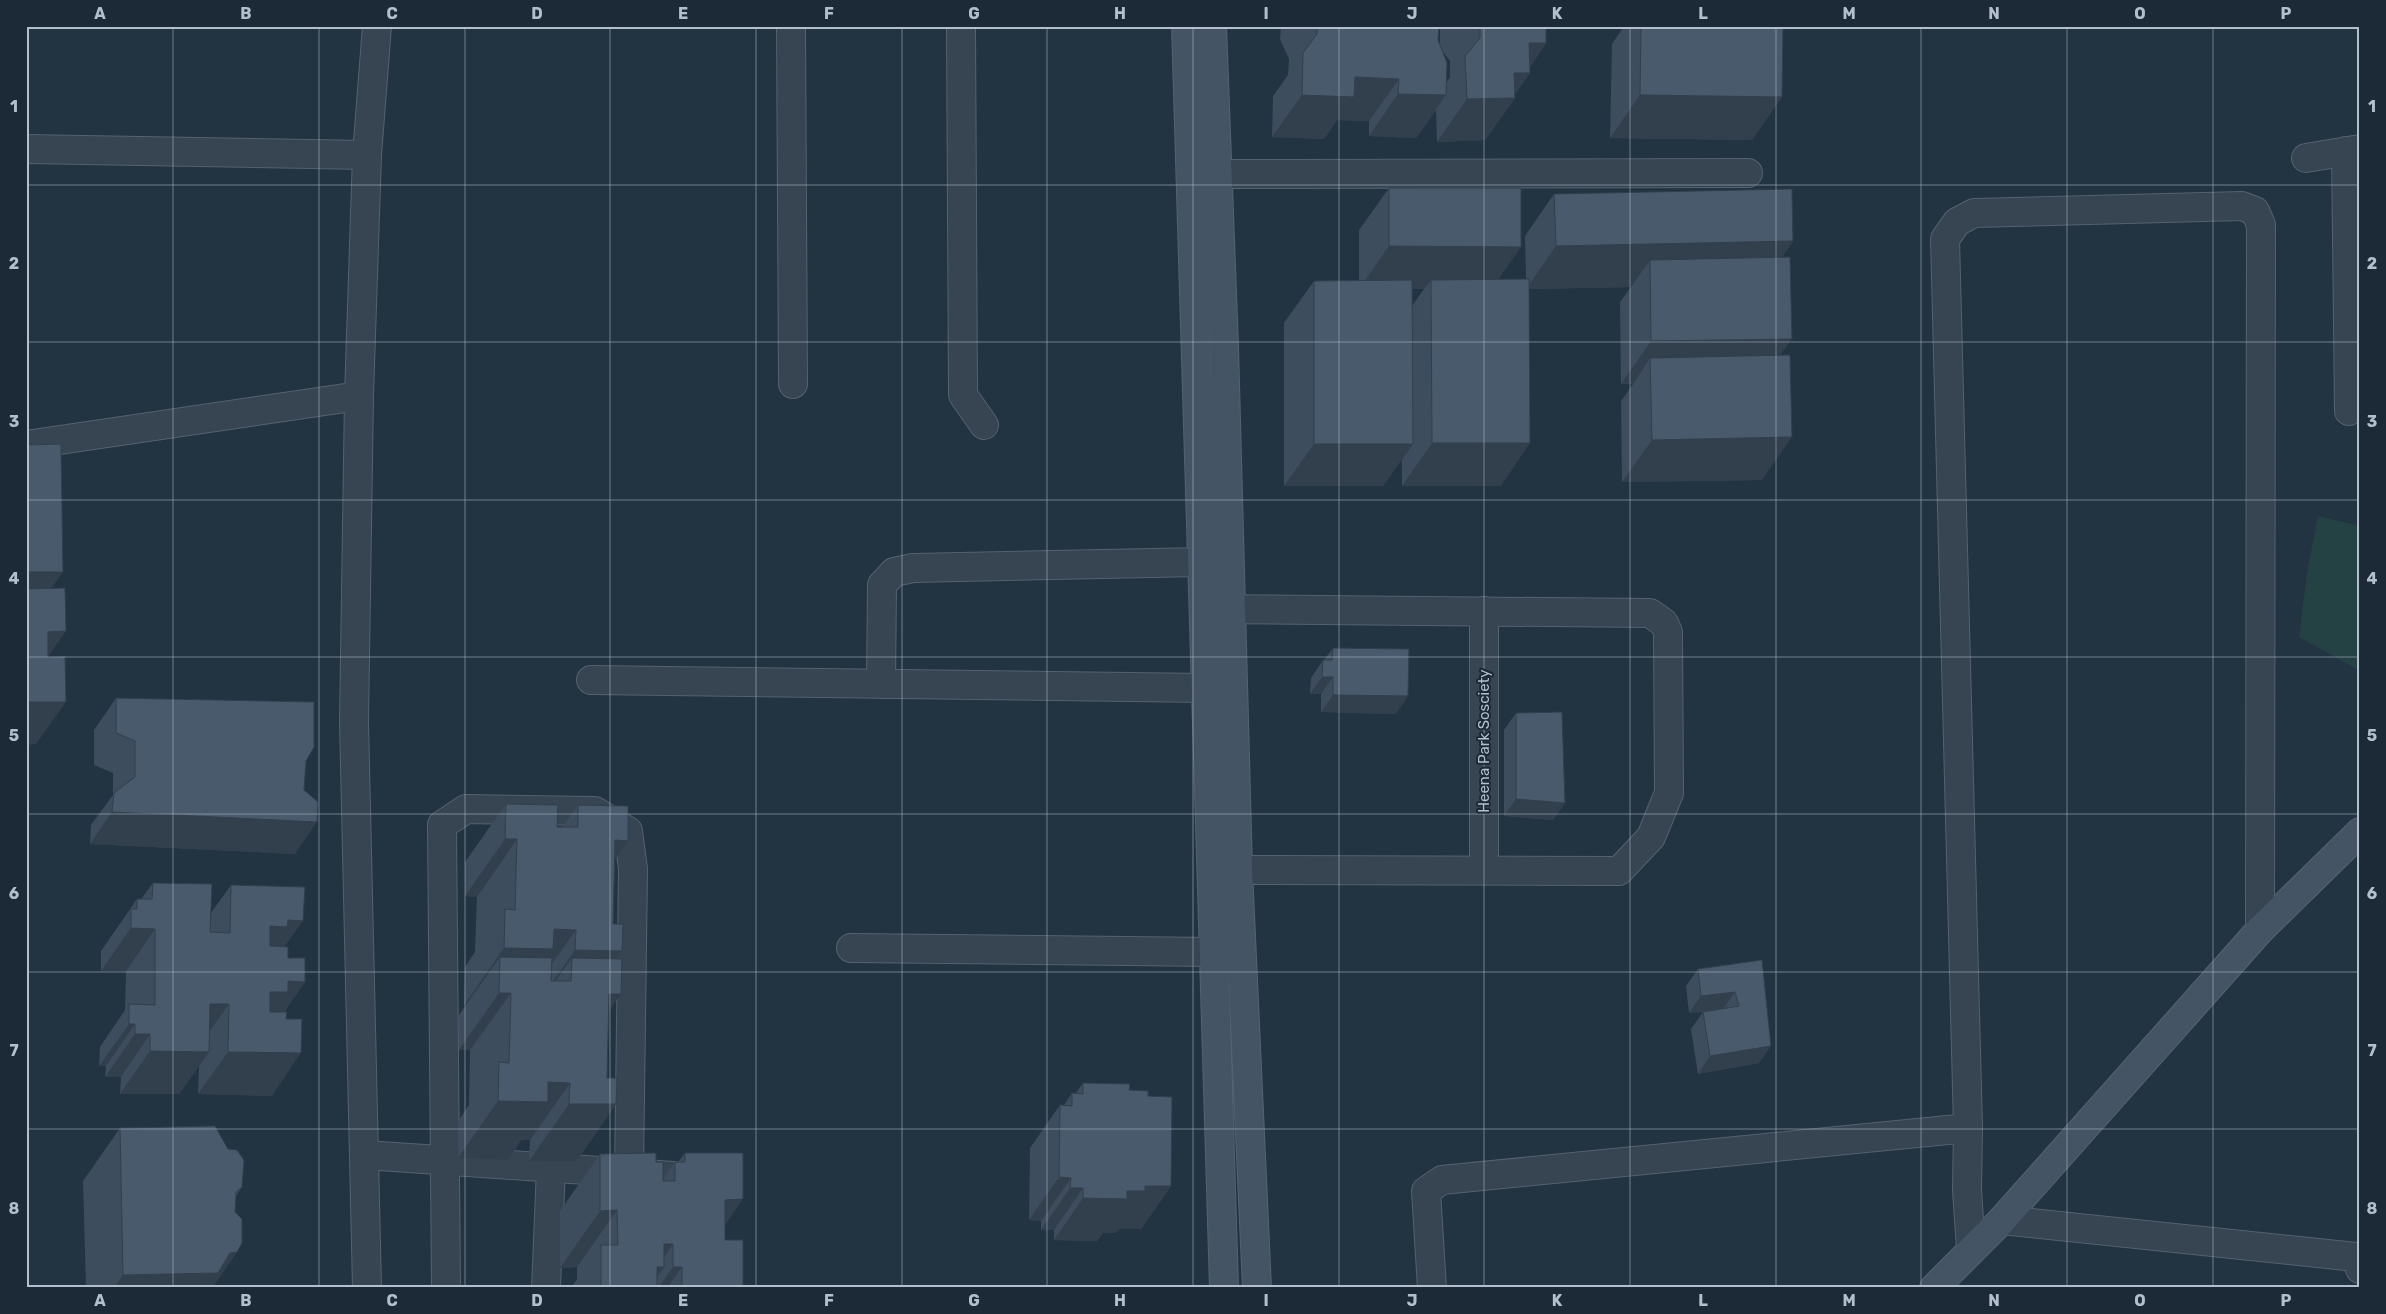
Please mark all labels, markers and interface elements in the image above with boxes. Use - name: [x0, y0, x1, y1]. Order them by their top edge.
- text: A: [94, 4, 106, 23]
- text: B: [240, 4, 252, 23]
- text: C: [386, 4, 398, 23]
- text: D: [531, 4, 543, 23]
- text: E: [678, 4, 688, 23]
- text: F: [824, 4, 834, 23]
- text: G: [968, 4, 980, 23]
- text: H: [1114, 4, 1126, 23]
- text: I: [1263, 4, 1269, 23]
- text: J: [1407, 4, 1417, 23]
- text: K: [1552, 4, 1563, 23]
- text: L: [1698, 4, 1708, 23]
- text: M: [1842, 4, 1856, 23]
- text: N: [1988, 4, 2000, 23]
- text: O: [2134, 4, 2146, 23]
- text: P: [2281, 4, 2292, 23]
- text: 1: [10, 97, 18, 116]
- text: 1: [2368, 97, 2376, 116]
- text: 2: [9, 254, 19, 273]
- text: 2: [2367, 254, 2377, 273]
- text: 3: [9, 412, 19, 431]
- text: 3: [2367, 412, 2377, 431]
- text: 4: [9, 569, 20, 588]
- text: 4: [2367, 569, 2378, 588]
- street label: Heena Park Sosciety: [1475, 669, 1493, 813]
- text: 5: [9, 726, 19, 745]
- text: 5: [2367, 726, 2377, 745]
- text: 6: [9, 884, 19, 903]
- text: 6: [2367, 884, 2377, 903]
- text: 7: [9, 1041, 19, 1060]
- text: 7: [2367, 1041, 2377, 1060]
- text: 8: [9, 1199, 20, 1218]
- text: 8: [2367, 1199, 2378, 1218]
- text: A: [94, 1291, 106, 1310]
- text: B: [240, 1291, 252, 1310]
- text: C: [386, 1291, 398, 1310]
- text: D: [531, 1291, 543, 1310]
- text: E: [678, 1291, 688, 1310]
- text: F: [824, 1291, 834, 1310]
- text: G: [968, 1291, 980, 1310]
- text: H: [1114, 1291, 1126, 1310]
- text: I: [1263, 1291, 1269, 1310]
- text: J: [1407, 1291, 1417, 1310]
- text: K: [1552, 1291, 1563, 1310]
- text: L: [1698, 1291, 1708, 1310]
- text: M: [1842, 1291, 1856, 1310]
- text: N: [1988, 1291, 2000, 1310]
- text: O: [2134, 1291, 2146, 1310]
- text: P: [2281, 1291, 2292, 1310]

